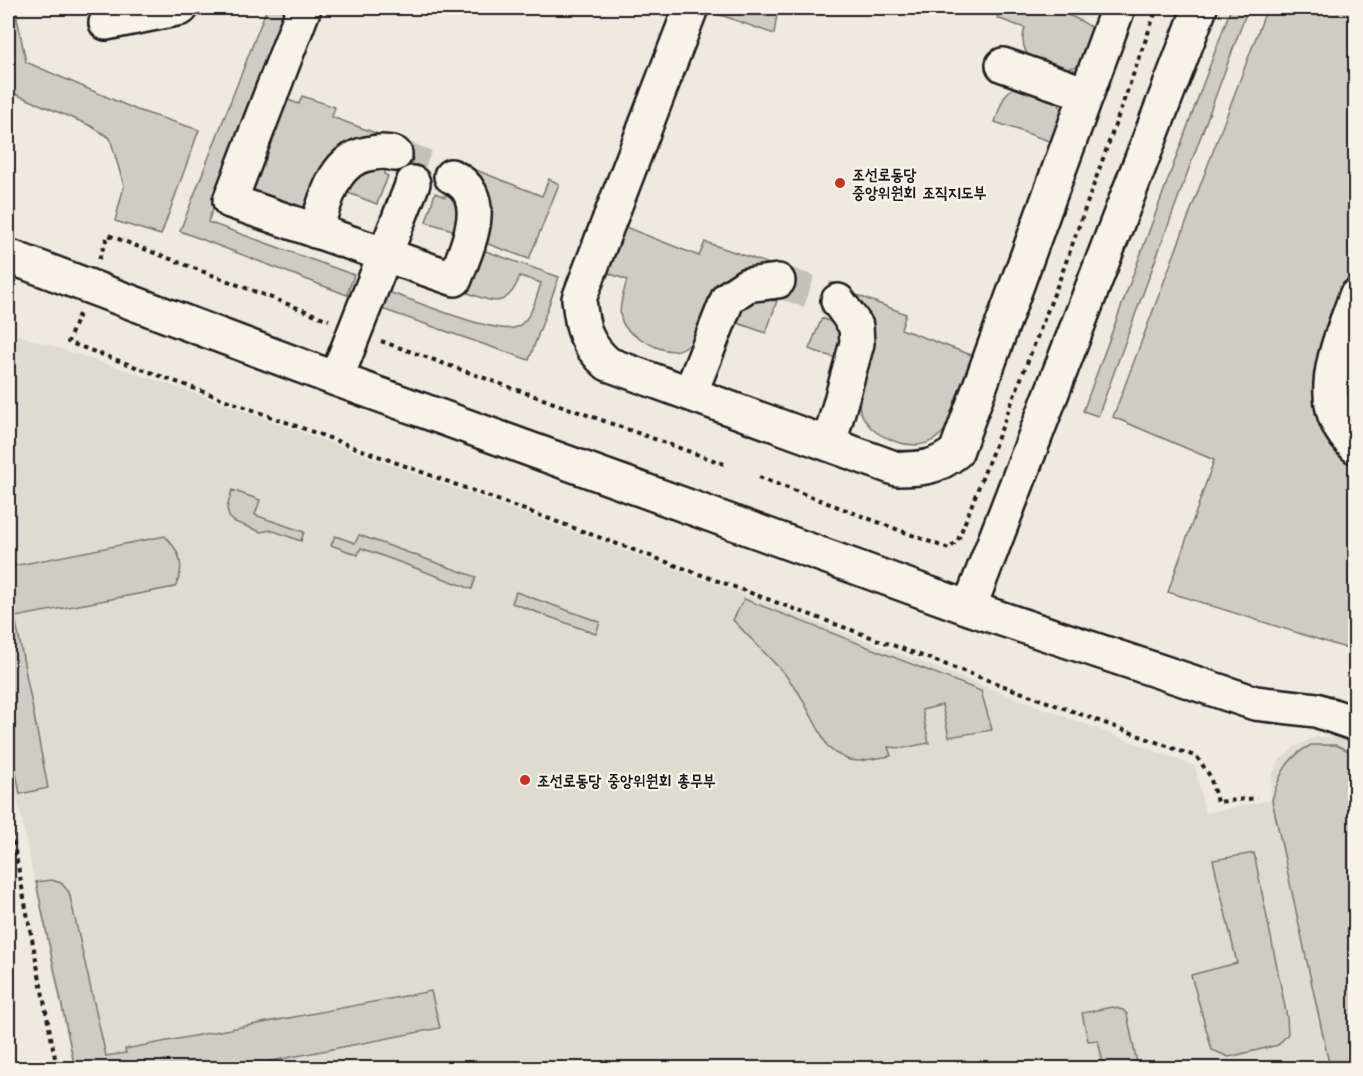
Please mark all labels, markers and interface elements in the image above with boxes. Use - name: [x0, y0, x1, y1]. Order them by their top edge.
- place label: 조선로동당 중앙위원회 조직지도부: [852, 163, 987, 202]
- marker: 조선로동당 중앙위원회 조직지도부: [833, 176, 847, 190]
- place label: 조선로동당 중앙위원회 총무부: [537, 769, 716, 790]
- marker: 조선로동당 중앙위원회 총무부: [518, 773, 532, 787]

